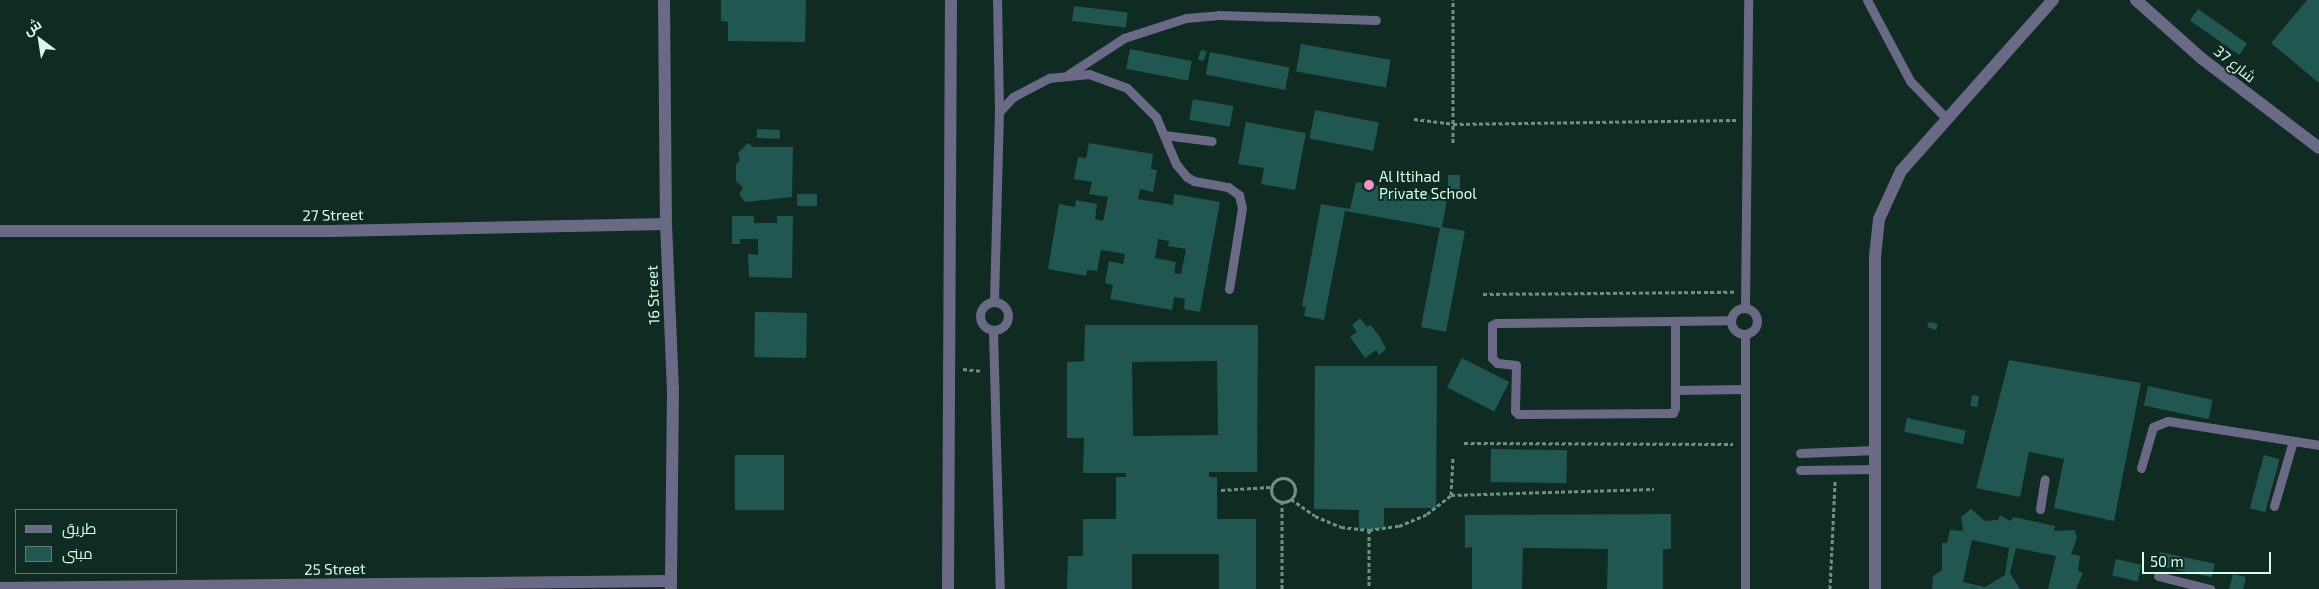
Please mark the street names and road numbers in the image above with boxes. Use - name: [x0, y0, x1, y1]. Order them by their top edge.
- street label: شارع 37: [2211, 42, 2259, 86]
- street label: 27 Street: [302, 205, 364, 225]
- street label: 16 Street: [643, 265, 663, 325]
- street label: 25 Street: [304, 559, 366, 579]

